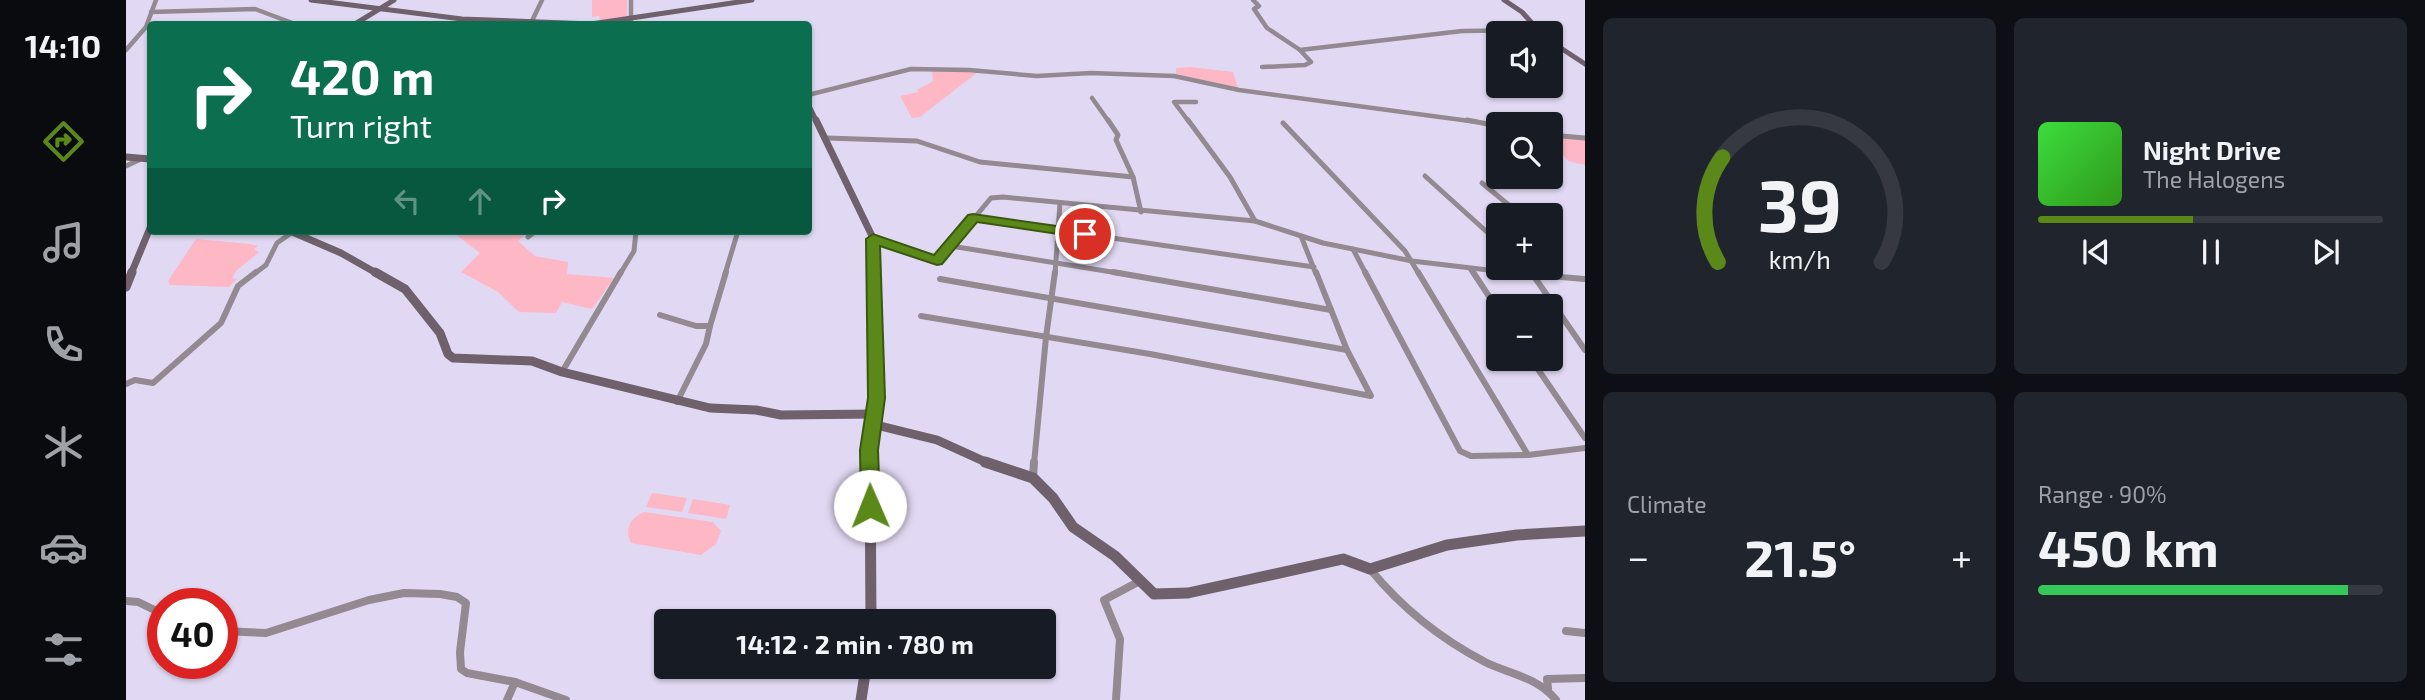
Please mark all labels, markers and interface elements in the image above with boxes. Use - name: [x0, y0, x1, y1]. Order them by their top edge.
- map controls: [1486, 21, 1563, 371]
- button: sound: [1486, 21, 1563, 98]
- text: 14:10: [25, 26, 101, 64]
- text: 420 m: [290, 46, 434, 105]
- icon: right: [175, 49, 266, 140]
- text: Turn right: [290, 106, 432, 144]
- button: search: [1486, 112, 1563, 189]
- icon: directions: [39, 117, 88, 166]
- text: Night Drive: [2143, 134, 2281, 165]
- text: 39: [1757, 160, 1842, 248]
- text: The Halogens: [2143, 165, 2285, 193]
- icon: left: [388, 182, 426, 220]
- icon: ahead: [461, 182, 499, 220]
- icon: right: [534, 182, 572, 220]
- button: +: [1486, 203, 1563, 280]
- pin: [1055, 204, 1115, 264]
- icon: arrive: [1066, 215, 1104, 253]
- icon: music: [39, 218, 88, 267]
- icon: previous: [2077, 233, 2115, 271]
- icon: pause: [2192, 233, 2230, 271]
- icon: next: [2307, 233, 2345, 271]
- text: km/h: [1768, 244, 1831, 274]
- button: −: [1486, 294, 1563, 371]
- icon: phone: [39, 320, 88, 369]
- icon: climate: [39, 422, 88, 471]
- position arrow: [833, 469, 907, 543]
- text: Range · 90%: [2038, 480, 2167, 508]
- text: Climate: [1627, 490, 1707, 518]
- text: 450 km: [2038, 515, 2219, 577]
- icon: car: [39, 523, 88, 572]
- text: 21.5°: [1744, 525, 1856, 587]
- text: −: [1627, 533, 1649, 579]
- text: +: [1951, 533, 1972, 579]
- speed limit sign: 40: [147, 588, 238, 679]
- icon: filters: [39, 625, 88, 674]
- text: 14:12 · 2 min · 780 m: [736, 628, 974, 659]

